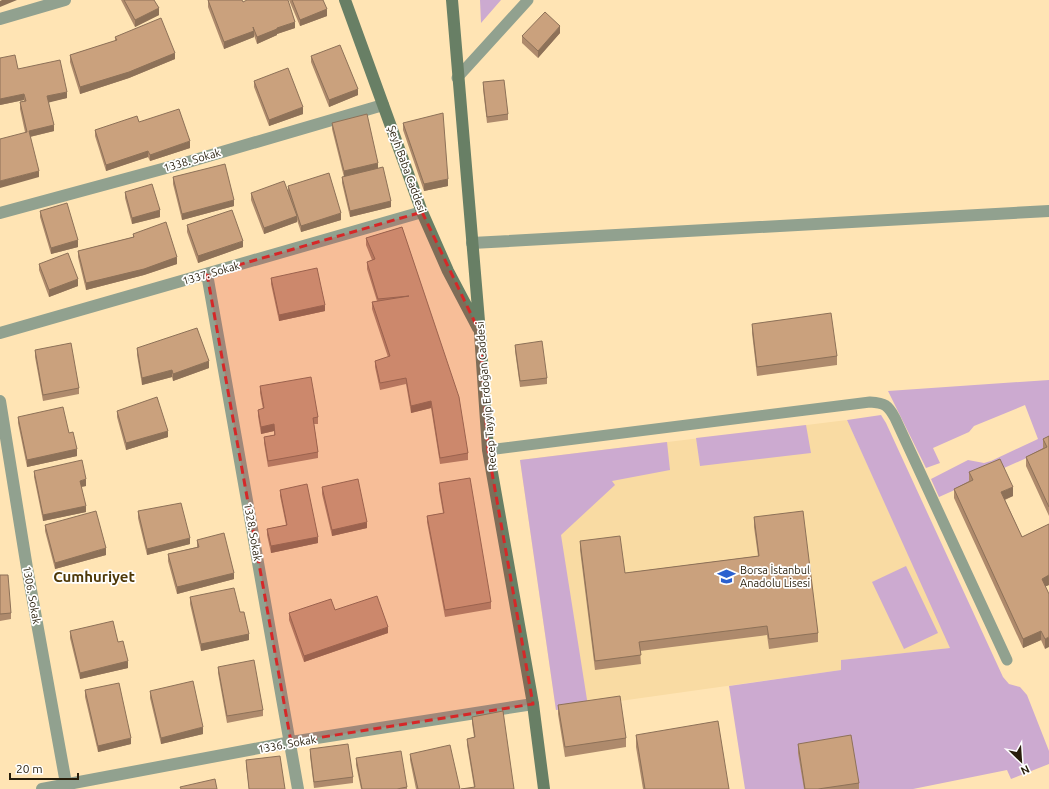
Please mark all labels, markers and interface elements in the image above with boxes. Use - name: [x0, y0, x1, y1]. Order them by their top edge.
- street label: Şeyh Baba Caddesi: [386, 124, 428, 214]
- street label: 1338. Sokak: [162, 146, 222, 174]
- street label: 1337. Sokak: [181, 259, 241, 287]
- street label: Recep Tayyip Erdoğan Caddesi: [474, 321, 498, 471]
- street label: 1328. Sokak: [242, 502, 264, 563]
- place label: Borsa İstanbul Anadolu Lisesi: [740, 564, 810, 589]
- street label: 1306. Sokak: [21, 565, 43, 626]
- school or university icon: Borsa İstanbul Anadolu Lisesi: [717, 566, 737, 586]
- district label: Cumhuriyet: [53, 568, 135, 585]
- street label: 1336. Sokak: [257, 733, 318, 755]
- north arrow: [1001, 741, 1041, 781]
- scale bar: [10, 755, 78, 781]
- text: 20 m: [16, 762, 43, 775]
- text: N: [1019, 763, 1031, 777]

